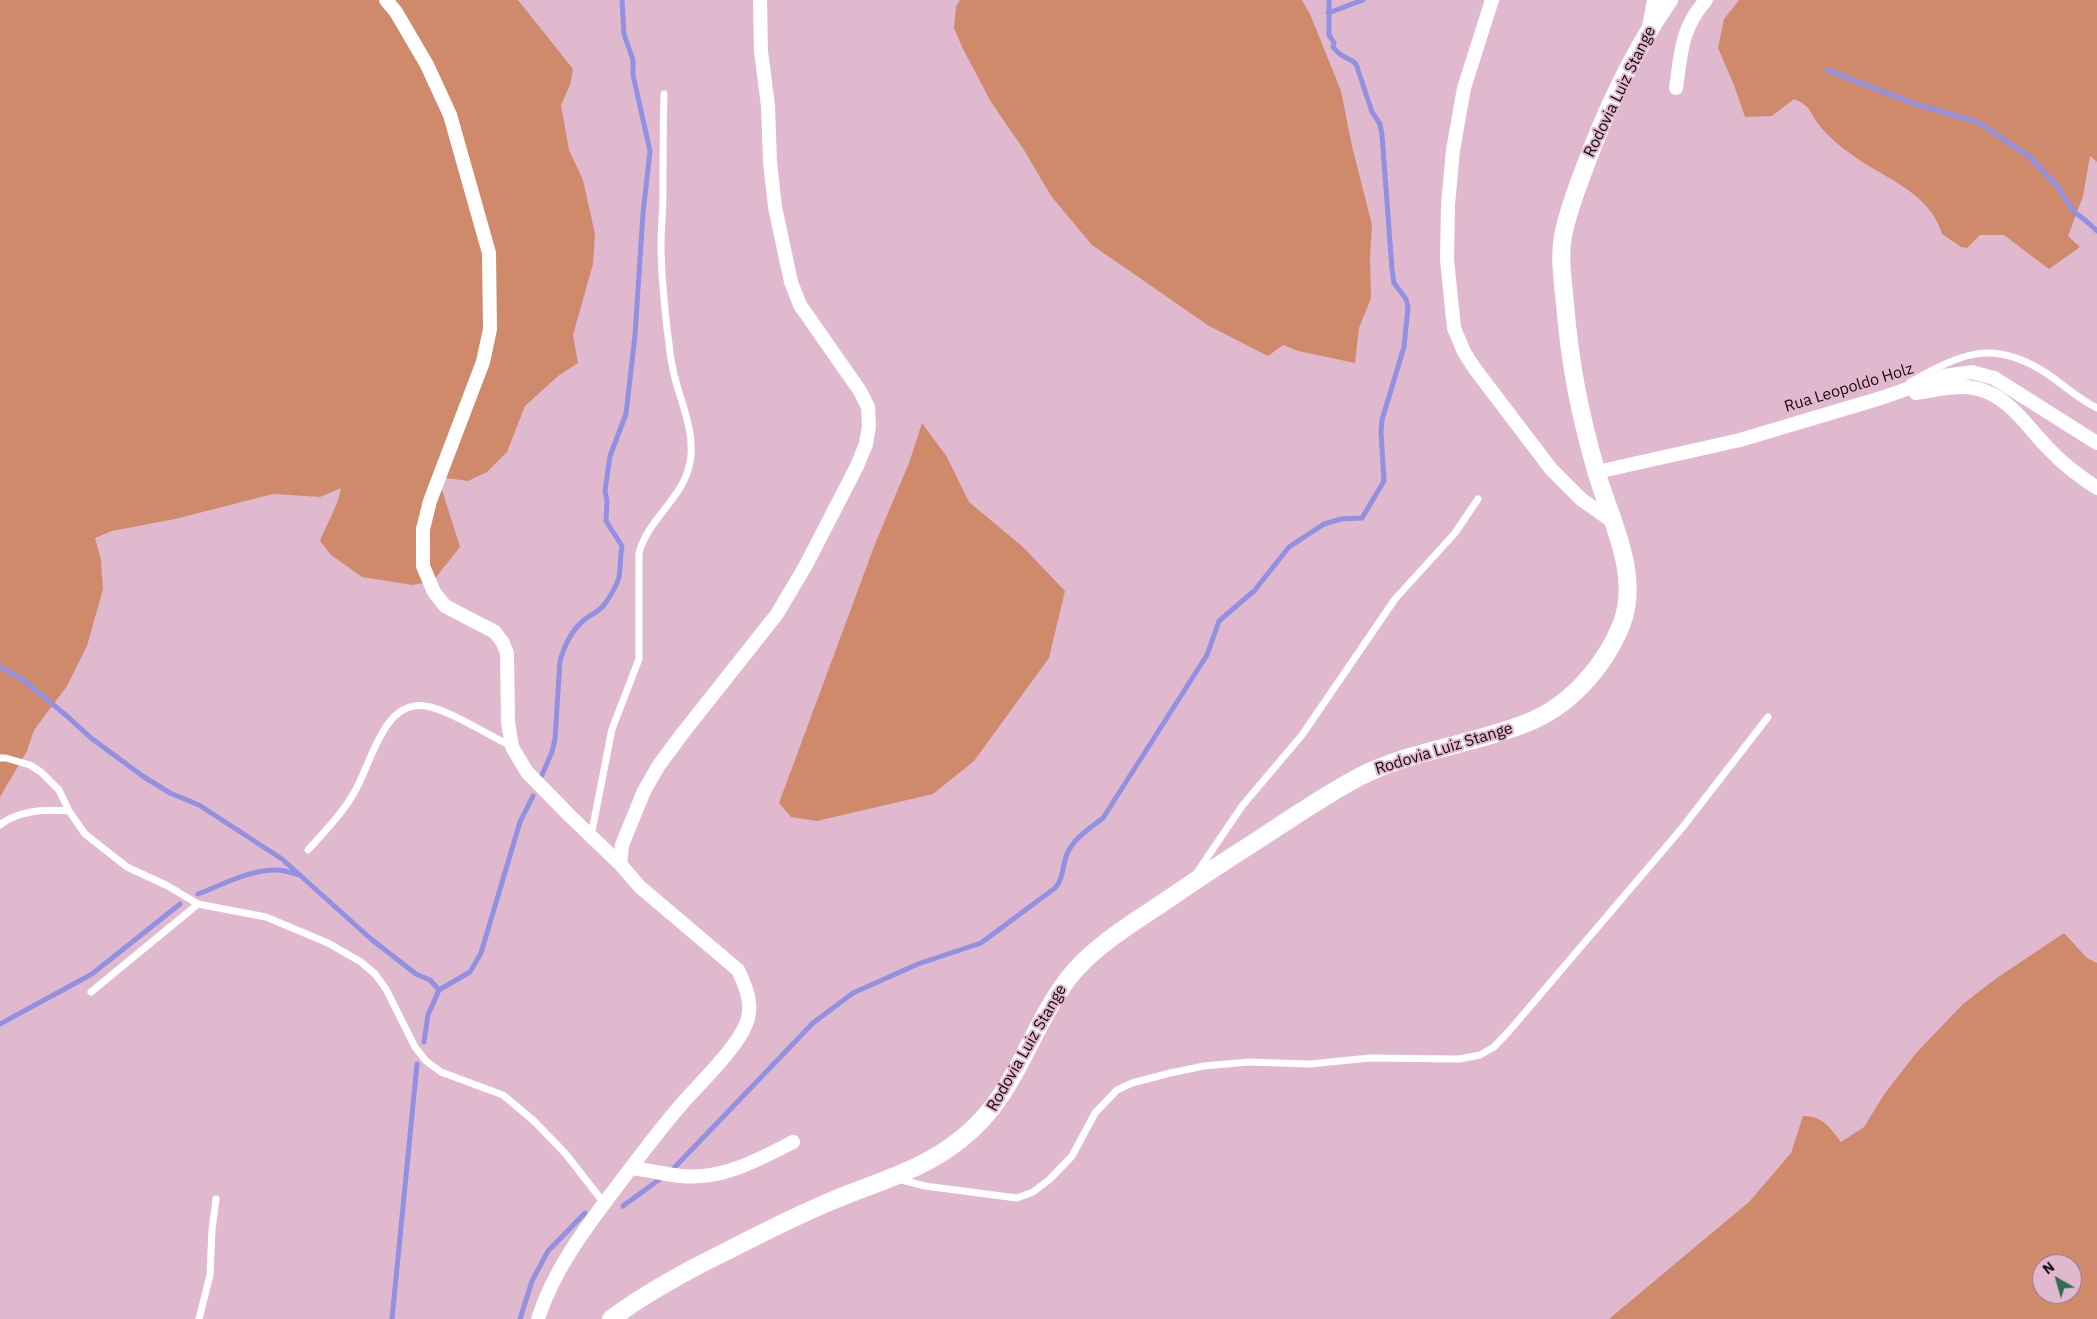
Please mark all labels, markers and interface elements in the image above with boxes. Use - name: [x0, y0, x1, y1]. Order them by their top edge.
- street label: Rodovia Luiz Stange: [1580, 23, 1660, 161]
- street label: Rua Leopoldo Holz: [1782, 359, 1916, 417]
- street label: Rodovia Luiz Stange: [1373, 719, 1515, 779]
- street label: Rodovia Luiz Stange: [983, 981, 1071, 1115]
- north arrow: [2032, 1254, 2082, 1304]
- text: N: [2039, 1258, 2058, 1278]

